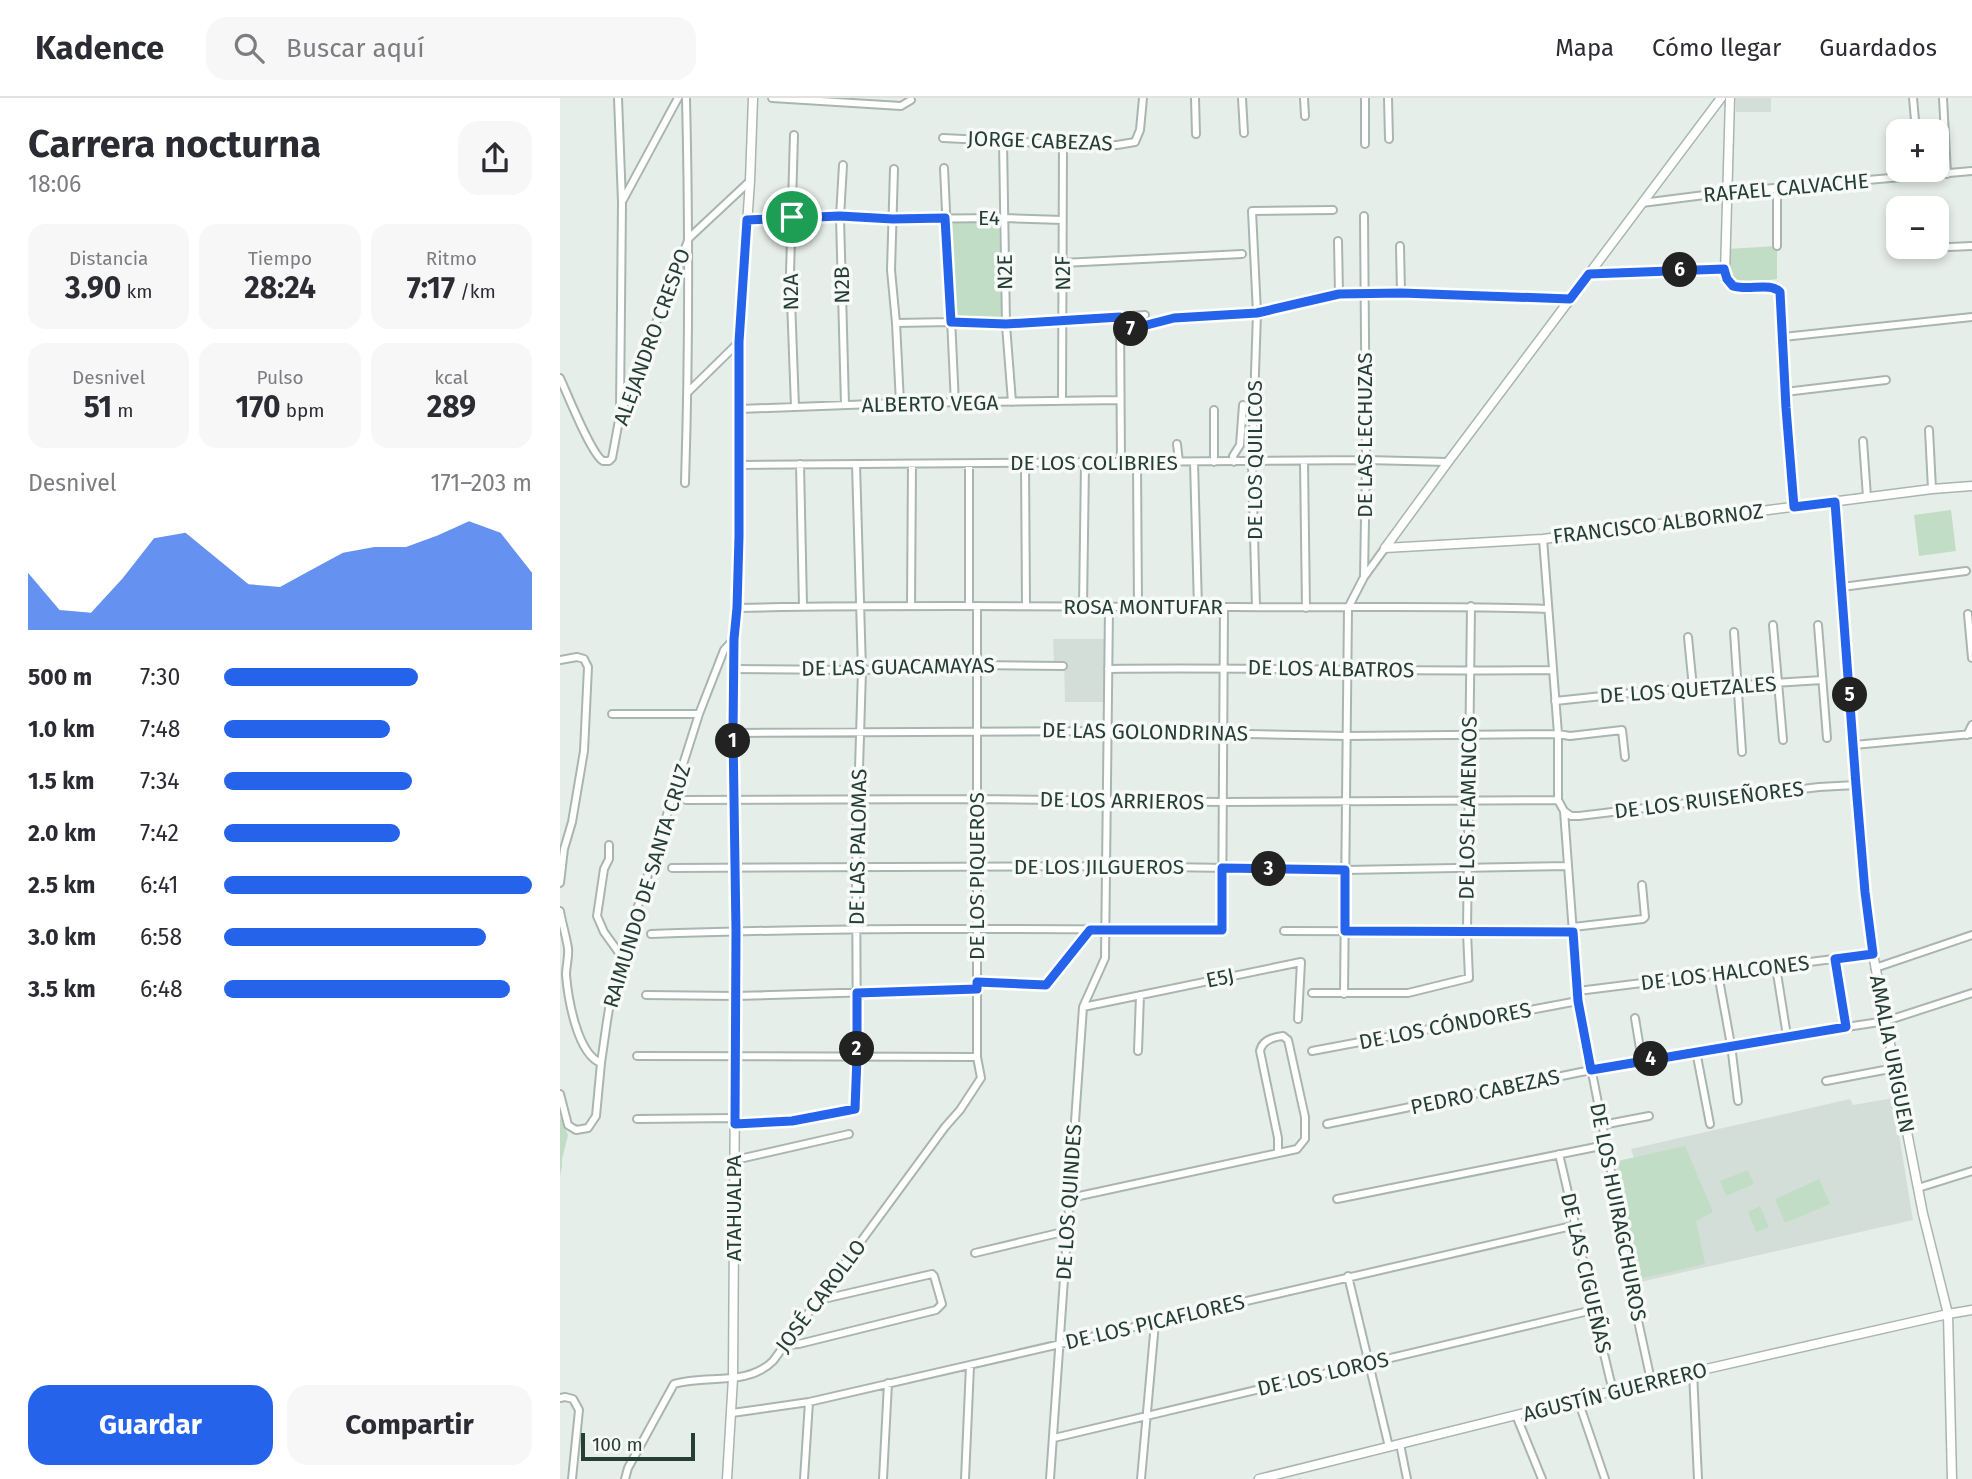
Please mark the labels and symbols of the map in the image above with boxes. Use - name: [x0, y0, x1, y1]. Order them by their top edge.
- street label: JORGE CABEZAS: [967, 125, 1113, 157]
- street label: RAFAEL CALVACHE: [1702, 168, 1870, 208]
- pin: [762, 187, 822, 247]
- street label: E4: [978, 205, 1000, 231]
- street label: ALEJANDRO CRESPO: [608, 245, 696, 429]
- pin: 6: [1662, 252, 1698, 288]
- street label: N2E: [992, 254, 1018, 290]
- street label: N2F: [1050, 255, 1076, 291]
- street label: N2B: [829, 266, 855, 304]
- street label: N2A: [778, 273, 804, 311]
- pin: 7: [1114, 312, 1148, 346]
- street label: DE LAS LECHUZAS: [1352, 352, 1378, 518]
- street label: DE LOS QUILICOS: [1242, 380, 1268, 540]
- street label: ALBERTO VEGA: [861, 390, 999, 418]
- street label: DE LOS COLIBRIES: [1010, 450, 1178, 476]
- street label: FRANCISCO ALBORNOZ: [1551, 498, 1765, 550]
- street label: ROSA MONTUFAR: [1063, 594, 1223, 620]
- street label: DE LAS GUACAMAYAS: [801, 652, 995, 682]
- street label: DE LOS ALBATROS: [1247, 655, 1415, 683]
- street label: DE LOS QUETZALES: [1599, 671, 1777, 709]
- pin: 5: [1832, 678, 1868, 712]
- street label: DE LOS FLAMENCOS: [1453, 716, 1483, 900]
- street label: DE LAS GOLONDRINAS: [1042, 717, 1248, 747]
- pin: 1: [716, 724, 750, 758]
- street label: RAIMUNDO DE SANTA CRUZ: [598, 761, 697, 1011]
- street label: DE LAS PALOMAS: [844, 769, 872, 925]
- street label: DE LOS RUISEÑORES: [1613, 775, 1805, 825]
- street label: DE LOS ARRIEROS: [1039, 787, 1205, 815]
- street label: DE LOS PIQUEROS: [964, 792, 990, 960]
- pin: 3: [1252, 852, 1286, 886]
- street label: DE LOS JILGUEROS: [1014, 854, 1184, 880]
- street label: DE LOS HALCONES: [1639, 950, 1811, 996]
- street label: E5J: [1204, 962, 1236, 994]
- street label: AMALIA URIGUEN: [1864, 973, 1920, 1135]
- street label: DE LOS CÓNDORES: [1357, 997, 1533, 1055]
- pin: 2: [840, 1032, 874, 1066]
- pin: 4: [1634, 1042, 1668, 1076]
- street label: PEDRO CABEZAS: [1408, 1064, 1562, 1120]
- street label: DE LOS HUIRAGCHUROS: [1584, 1101, 1652, 1323]
- street label: DE LOS QUINDES: [1051, 1123, 1087, 1281]
- street label: ATAHUALPA: [721, 1155, 747, 1261]
- street label: DE LAS CIGUEÑAS: [1555, 1190, 1617, 1356]
- street label: JOSÉ CAROLLO: [770, 1234, 872, 1358]
- street label: DE LOS PICAFLORES: [1063, 1289, 1247, 1355]
- street label: DE LOS LOROS: [1255, 1346, 1391, 1402]
- street label: AGUSTÍN GUERRERO: [1520, 1357, 1710, 1427]
- scale bar: [581, 1430, 695, 1462]

